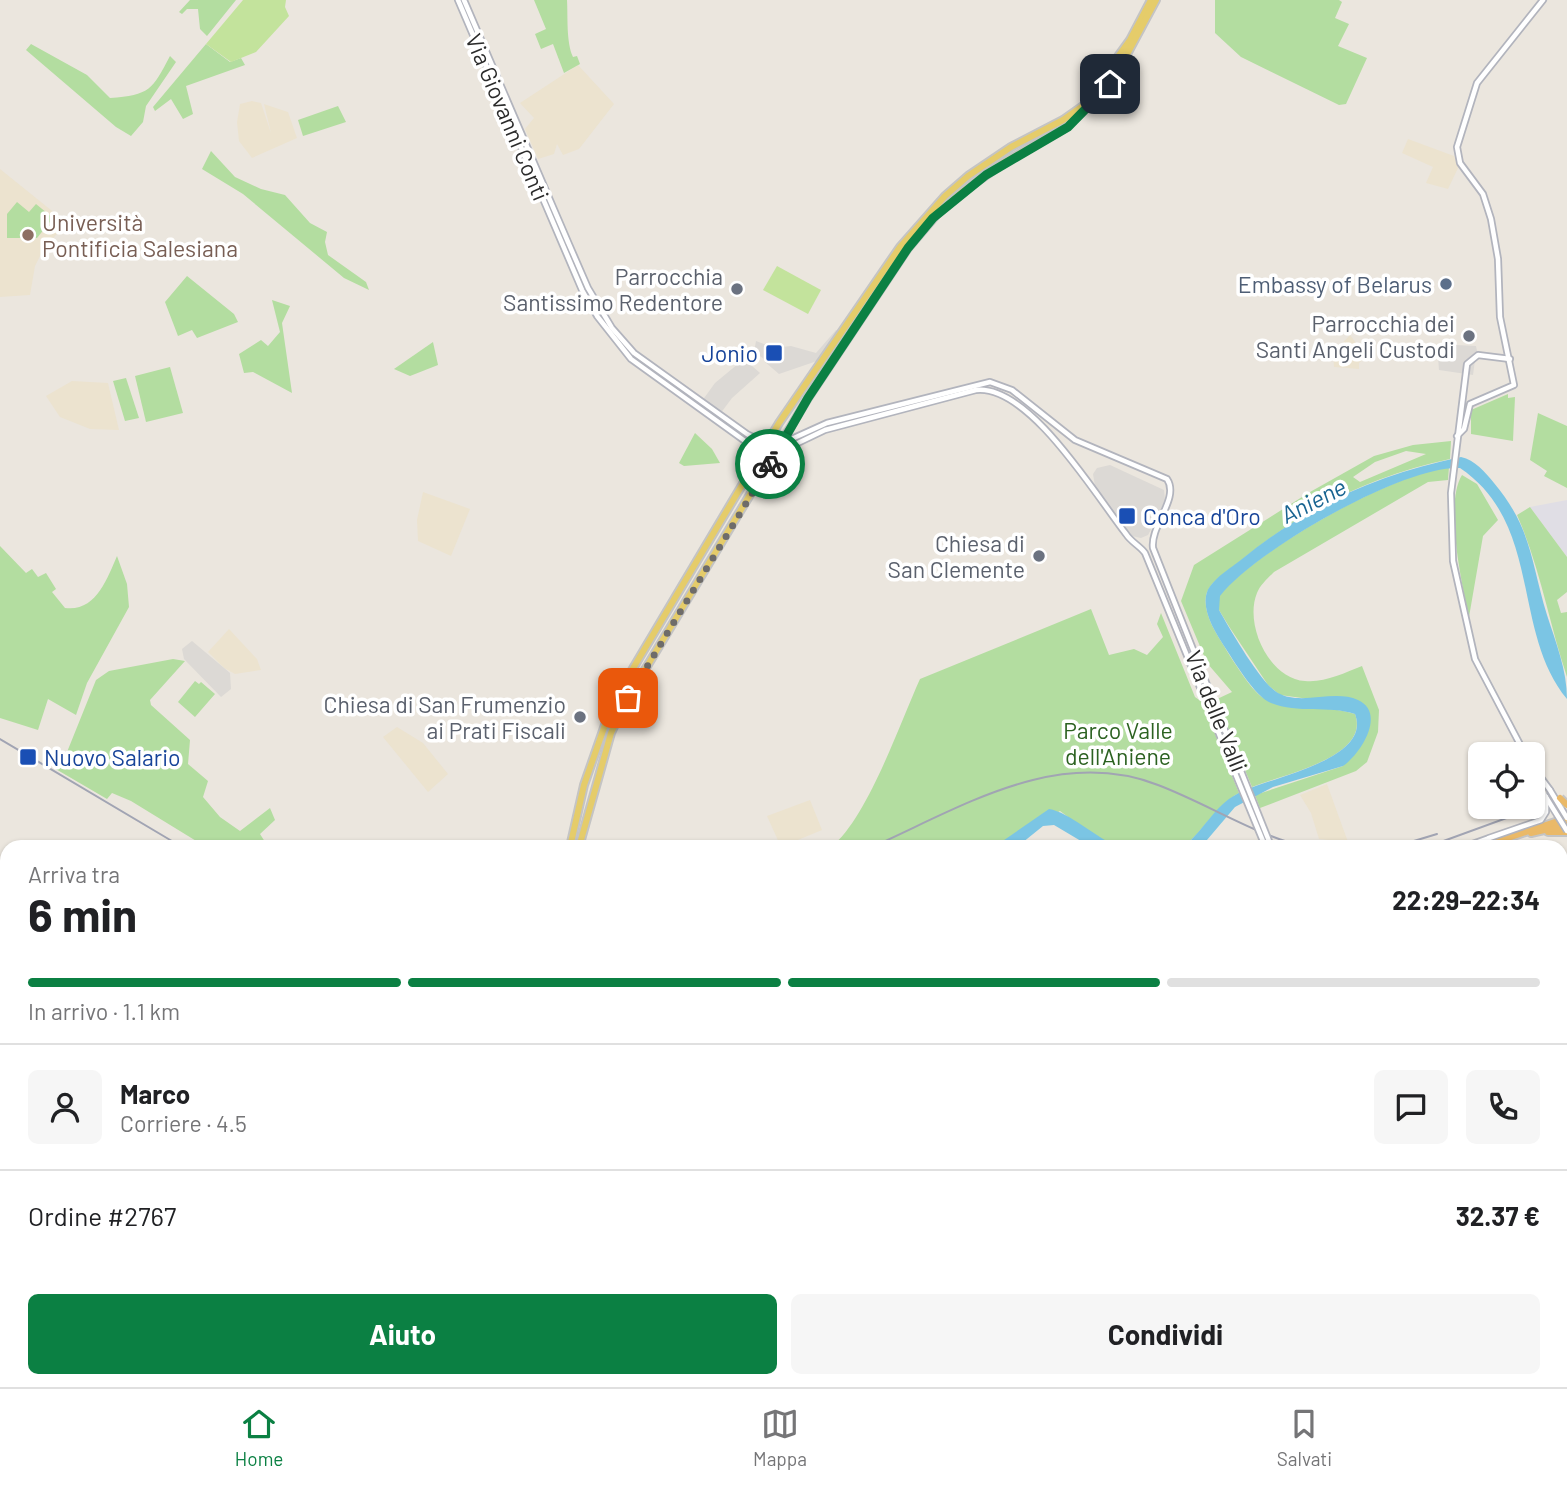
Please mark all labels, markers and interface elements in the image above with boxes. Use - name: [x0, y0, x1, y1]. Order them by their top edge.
- street label: Via Giovanni Conti: [460, 29, 556, 205]
- pin: [1080, 54, 1140, 114]
- icon: home: [1091, 65, 1129, 103]
- place label: Università Pontificia Salesiana: [42, 208, 238, 262]
- marker: Università Pontificia Salesiana: [20, 227, 36, 243]
- place label: Parrocchia Santissimo Redentore: [503, 262, 723, 316]
- place label: Embassy of Belarus: [1238, 270, 1432, 298]
- marker: Embassy of Belarus: [1438, 276, 1454, 292]
- marker: Parrocchia Santissimo Redentore: [729, 281, 745, 297]
- place label: Parrocchia dei Santi Angeli Custodi: [1256, 309, 1455, 363]
- marker: Parrocchia dei Santi Angeli Custodi: [1461, 328, 1477, 344]
- place label: Jonio: [701, 339, 758, 367]
- marker: Jonio: [764, 343, 784, 363]
- courier: [735, 429, 805, 499]
- icon: bike: [751, 445, 789, 483]
- water label: Aniene: [1275, 471, 1351, 529]
- place label: Conca d'Oro: [1143, 502, 1261, 530]
- marker: Conca d'Oro: [1117, 506, 1137, 526]
- place label: Chiesa di San Clemente: [888, 529, 1025, 583]
- marker: Chiesa di San Clemente: [1031, 548, 1047, 564]
- street label: Via delle Valli: [1180, 646, 1254, 776]
- pin: [598, 668, 658, 728]
- icon: bag: [609, 679, 647, 717]
- place label: Chiesa di San Frumenzio ai Prati Fiscali: [324, 690, 566, 744]
- marker: Chiesa di San Frumenzio ai Prati Fiscali: [572, 709, 588, 725]
- park label: Parco Valle dell'Aniene: [1063, 716, 1173, 770]
- map controls: [1468, 742, 1545, 819]
- button: locate: [1468, 742, 1545, 819]
- place label: Nuovo Salario: [44, 743, 181, 771]
- marker: Nuovo Salario: [18, 747, 38, 767]
- text: Arriva tra: [28, 860, 120, 888]
- text: 22:29–22:34: [1392, 884, 1540, 915]
- text: 6 min: [28, 886, 137, 941]
- text: In arrivo · 1.1 km: [28, 997, 180, 1025]
- button: person: [28, 1070, 102, 1144]
- button: chat: [1374, 1070, 1448, 1144]
- button: phone: [1466, 1070, 1540, 1144]
- text: Marco: [120, 1078, 190, 1109]
- text: Corriere · 4.5: [120, 1109, 247, 1137]
- text: Ordine #2767: [28, 1200, 176, 1231]
- text: 32.37 €: [1456, 1200, 1540, 1231]
- button: Aiuto: [28, 1294, 777, 1374]
- button: Condividi: [791, 1294, 1540, 1374]
- tab: Home: [235, 1405, 283, 1470]
- tab: Mappa: [753, 1405, 807, 1470]
- tab: Salvati: [1277, 1405, 1332, 1470]

